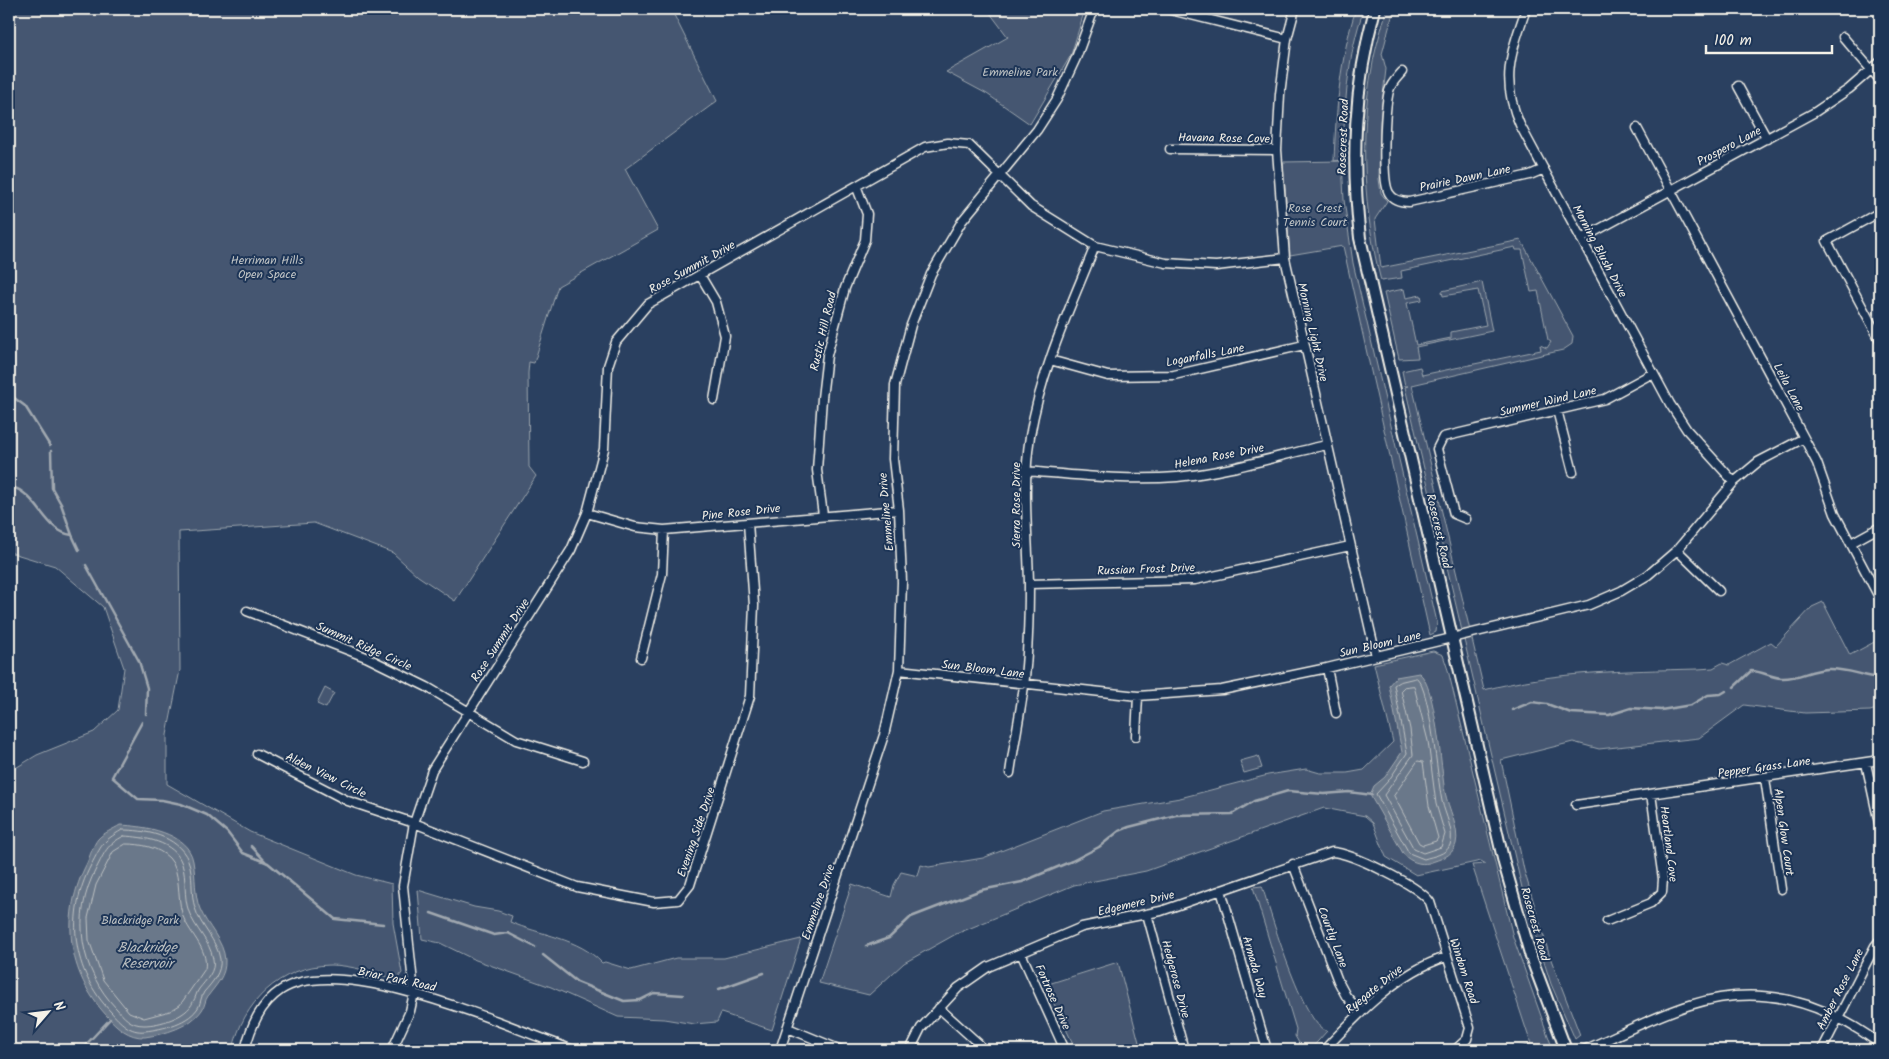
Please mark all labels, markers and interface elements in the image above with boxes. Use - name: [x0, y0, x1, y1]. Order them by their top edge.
- scale bar: [1706, 22, 1833, 54]
- text: 100 m: [1714, 29, 1752, 53]
- park label: Emmeline Park: [982, 63, 1058, 82]
- street label: Rosecrest Road: [1333, 98, 1354, 175]
- street label: Prospero Lane: [1694, 121, 1765, 171]
- street label: Havana Rose Cove: [1178, 128, 1271, 149]
- street label: Prairie Dawn Lane: [1418, 159, 1513, 197]
- park label: Rose Crest Tennis Court: [1283, 199, 1348, 232]
- street label: Morning Blush Drive: [1567, 201, 1632, 302]
- street label: Rose Summit Drive: [645, 235, 740, 299]
- park label: Herriman Hills Open Space: [231, 251, 303, 284]
- street label: Morning Light Drive: [1292, 281, 1333, 384]
- street label: Rustic Hill Road: [805, 288, 842, 373]
- street label: Loganfalls Lane: [1164, 338, 1247, 372]
- street label: Leila Lane: [1768, 360, 1809, 415]
- street label: Summer Wind Lane: [1498, 381, 1599, 422]
- street label: Helena Rose Drive: [1172, 438, 1266, 475]
- street label: Sierra Rose Drive: [1007, 462, 1026, 548]
- street label: Emmeline Drive: [874, 471, 899, 552]
- street label: Rosecrest Road: [1421, 492, 1457, 571]
- street label: Pine Rose Drive: [701, 499, 782, 526]
- street label: Russian Frost Drive: [1097, 558, 1196, 581]
- street label: Rose Summit Drive: [466, 594, 535, 686]
- street label: Summit Ridge Circle: [313, 617, 415, 676]
- street label: Sun Bloom Lane: [1337, 626, 1423, 663]
- street label: Sun Bloom Lane: [941, 655, 1026, 684]
- street label: Alden View Circle: [282, 748, 370, 804]
- street label: Pepper Grass Lane: [1716, 751, 1812, 783]
- street label: Evening Side Drive: [672, 784, 721, 880]
- street label: Alpen Glow Court: [1768, 787, 1799, 877]
- street label: Heartland Cove: [1654, 805, 1683, 884]
- street label: Emmeline Drive: [797, 861, 841, 943]
- street label: Edgemere Drive: [1096, 885, 1177, 922]
- street label: Rosecrest Road: [1515, 885, 1554, 964]
- street label: Courtly Lane: [1312, 904, 1353, 971]
- park label: Blackridge Park: [101, 911, 179, 930]
- street label: Armada Way: [1237, 934, 1273, 1001]
- street label: Windom Road: [1444, 936, 1483, 1008]
- water label: Blackridge Reservoir: [117, 937, 178, 975]
- street label: Hedgerose Drive: [1156, 938, 1195, 1021]
- street label: Amber Rose Lane: [1812, 945, 1869, 1033]
- street label: Ryegate Drive: [1341, 960, 1408, 1019]
- street label: Fortrose Drive: [1030, 961, 1076, 1034]
- street label: Briar Park Road: [356, 962, 439, 997]
- north arrow: [22, 986, 72, 1036]
- text: N: [47, 997, 70, 1016]

